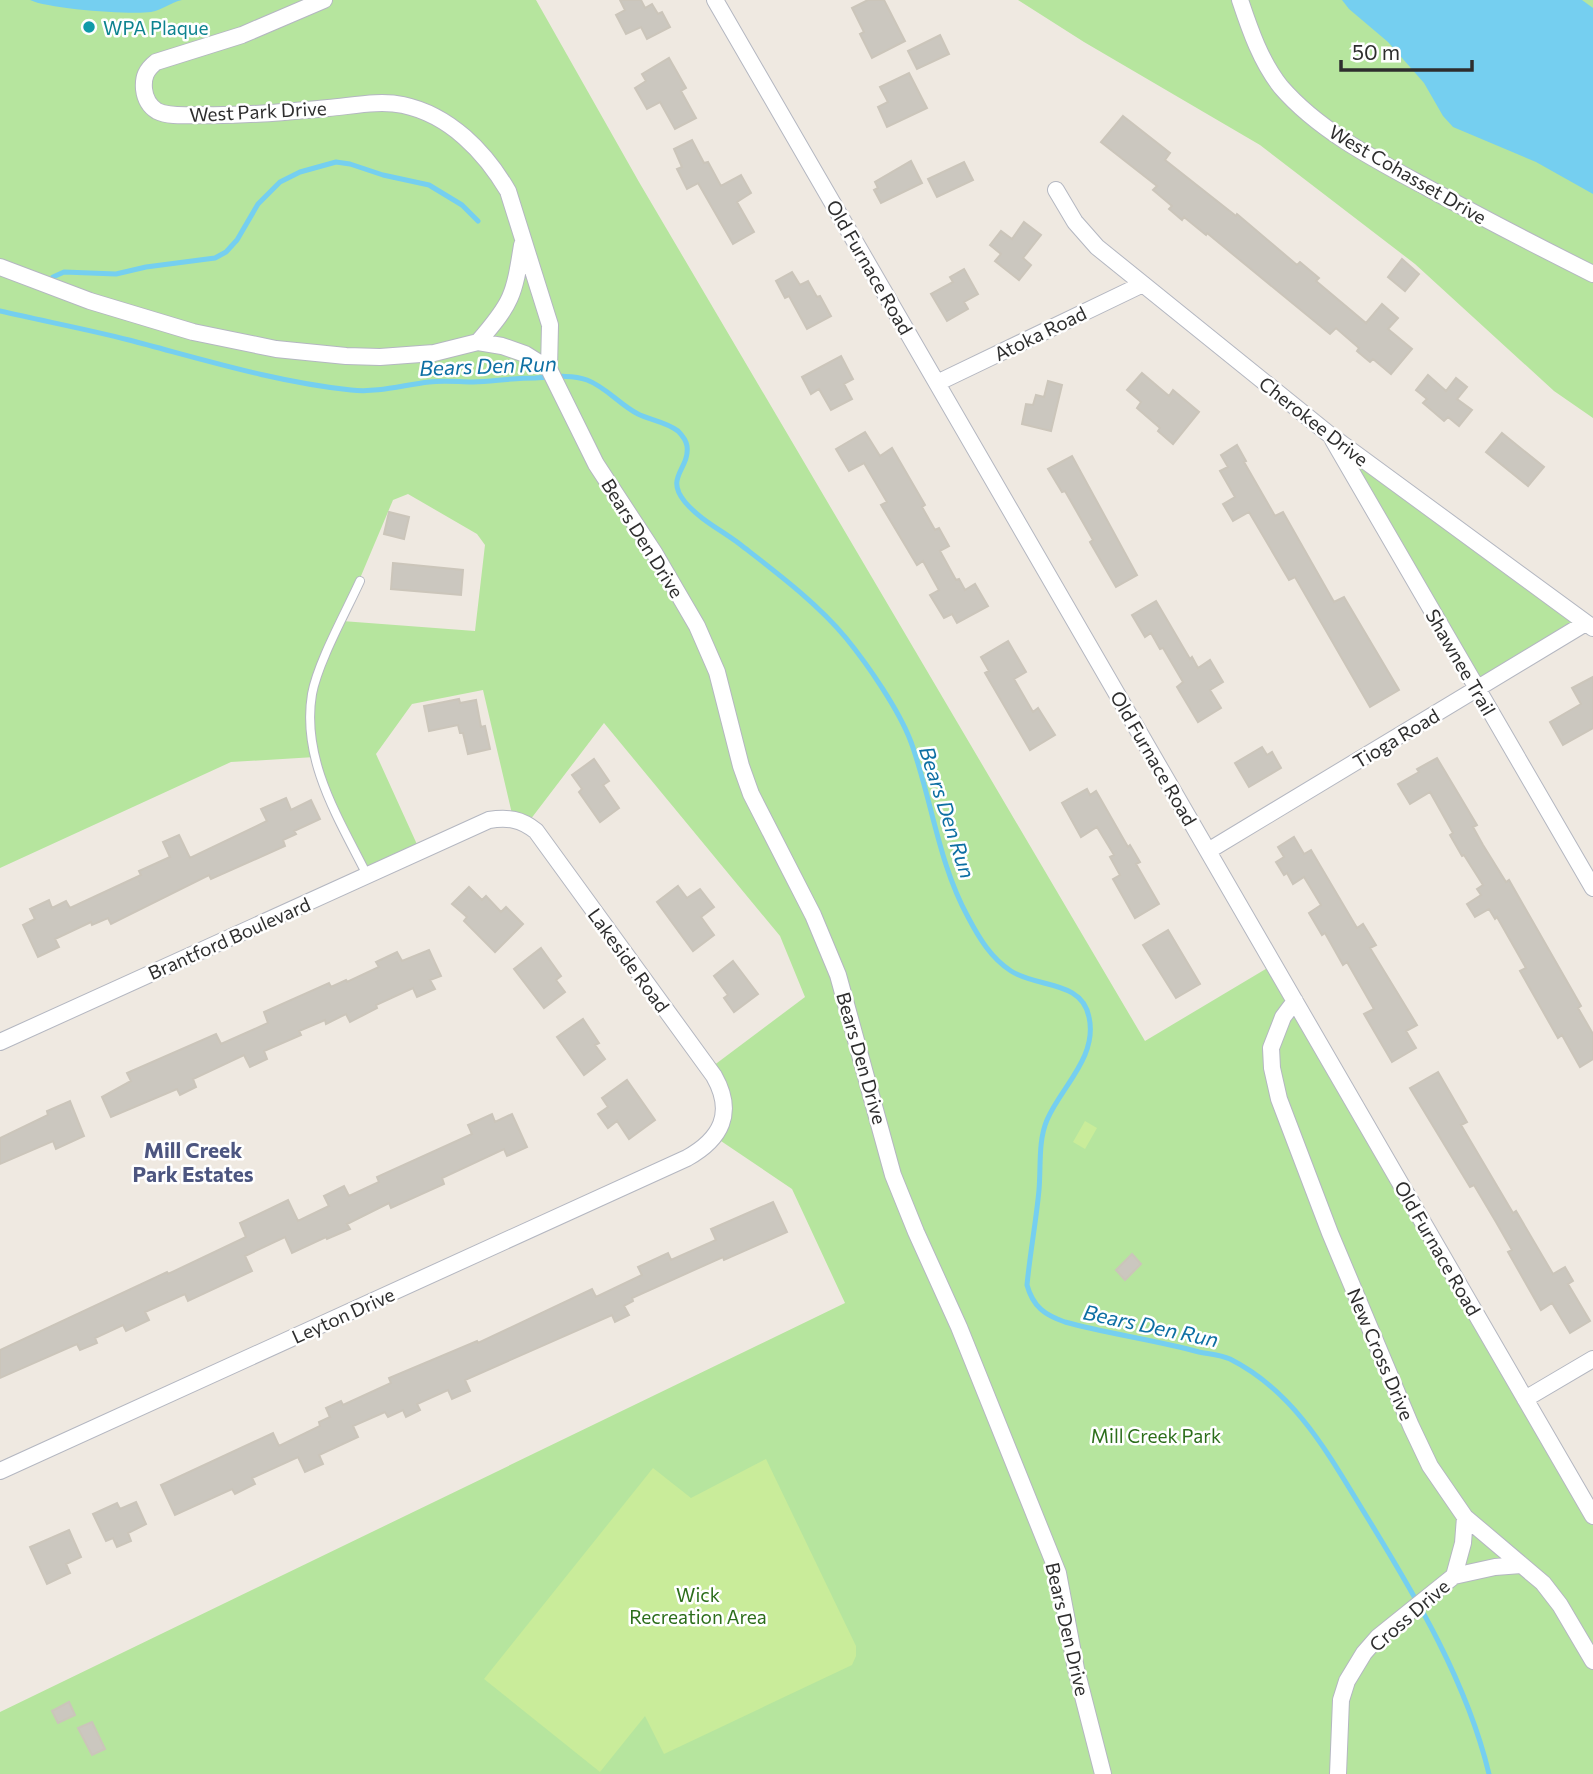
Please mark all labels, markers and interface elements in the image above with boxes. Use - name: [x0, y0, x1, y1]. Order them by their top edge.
- place label: WPA Plaque: [103, 16, 208, 39]
- marker: WPA Plaque: [81, 19, 97, 35]
- scale bar: [1341, 28, 1472, 72]
- text: 50 m: [1352, 39, 1400, 64]
- street label: West Park Drive: [189, 96, 327, 126]
- street label: West Cohasset Drive: [1325, 120, 1491, 228]
- street label: Old Furnace Road: [822, 195, 918, 339]
- street label: Atoka Road: [990, 301, 1090, 365]
- water label: Bears Den Run: [419, 350, 557, 380]
- street label: Cherokee Drive: [1255, 371, 1373, 471]
- street label: Bears Den Drive: [597, 474, 689, 602]
- street label: Shawnee Trail: [1421, 605, 1501, 719]
- street label: Old Furnace Road: [1106, 686, 1202, 830]
- street label: Tioga Road: [1349, 703, 1443, 773]
- water label: Bears Den Run: [915, 743, 981, 881]
- street label: Brantford Boulevard: [144, 892, 314, 984]
- street label: Lakeside Road: [583, 903, 675, 1017]
- street label: Bears Den Drive: [832, 989, 892, 1127]
- district label: Mill Creek Park Estates: [132, 1137, 254, 1186]
- street label: Old Furnace Road: [1390, 1176, 1486, 1320]
- street label: Leyton Drive: [288, 1282, 398, 1348]
- street label: New Cross Drive: [1343, 1285, 1419, 1423]
- water label: Bears Den Run: [1081, 1298, 1221, 1352]
- park label: Mill Creek Park: [1091, 1424, 1221, 1447]
- street label: Bears Den Drive: [1041, 1560, 1095, 1698]
- street label: Cross Drive: [1364, 1574, 1454, 1656]
- park label: Wick Recreation Area: [629, 1583, 767, 1628]

